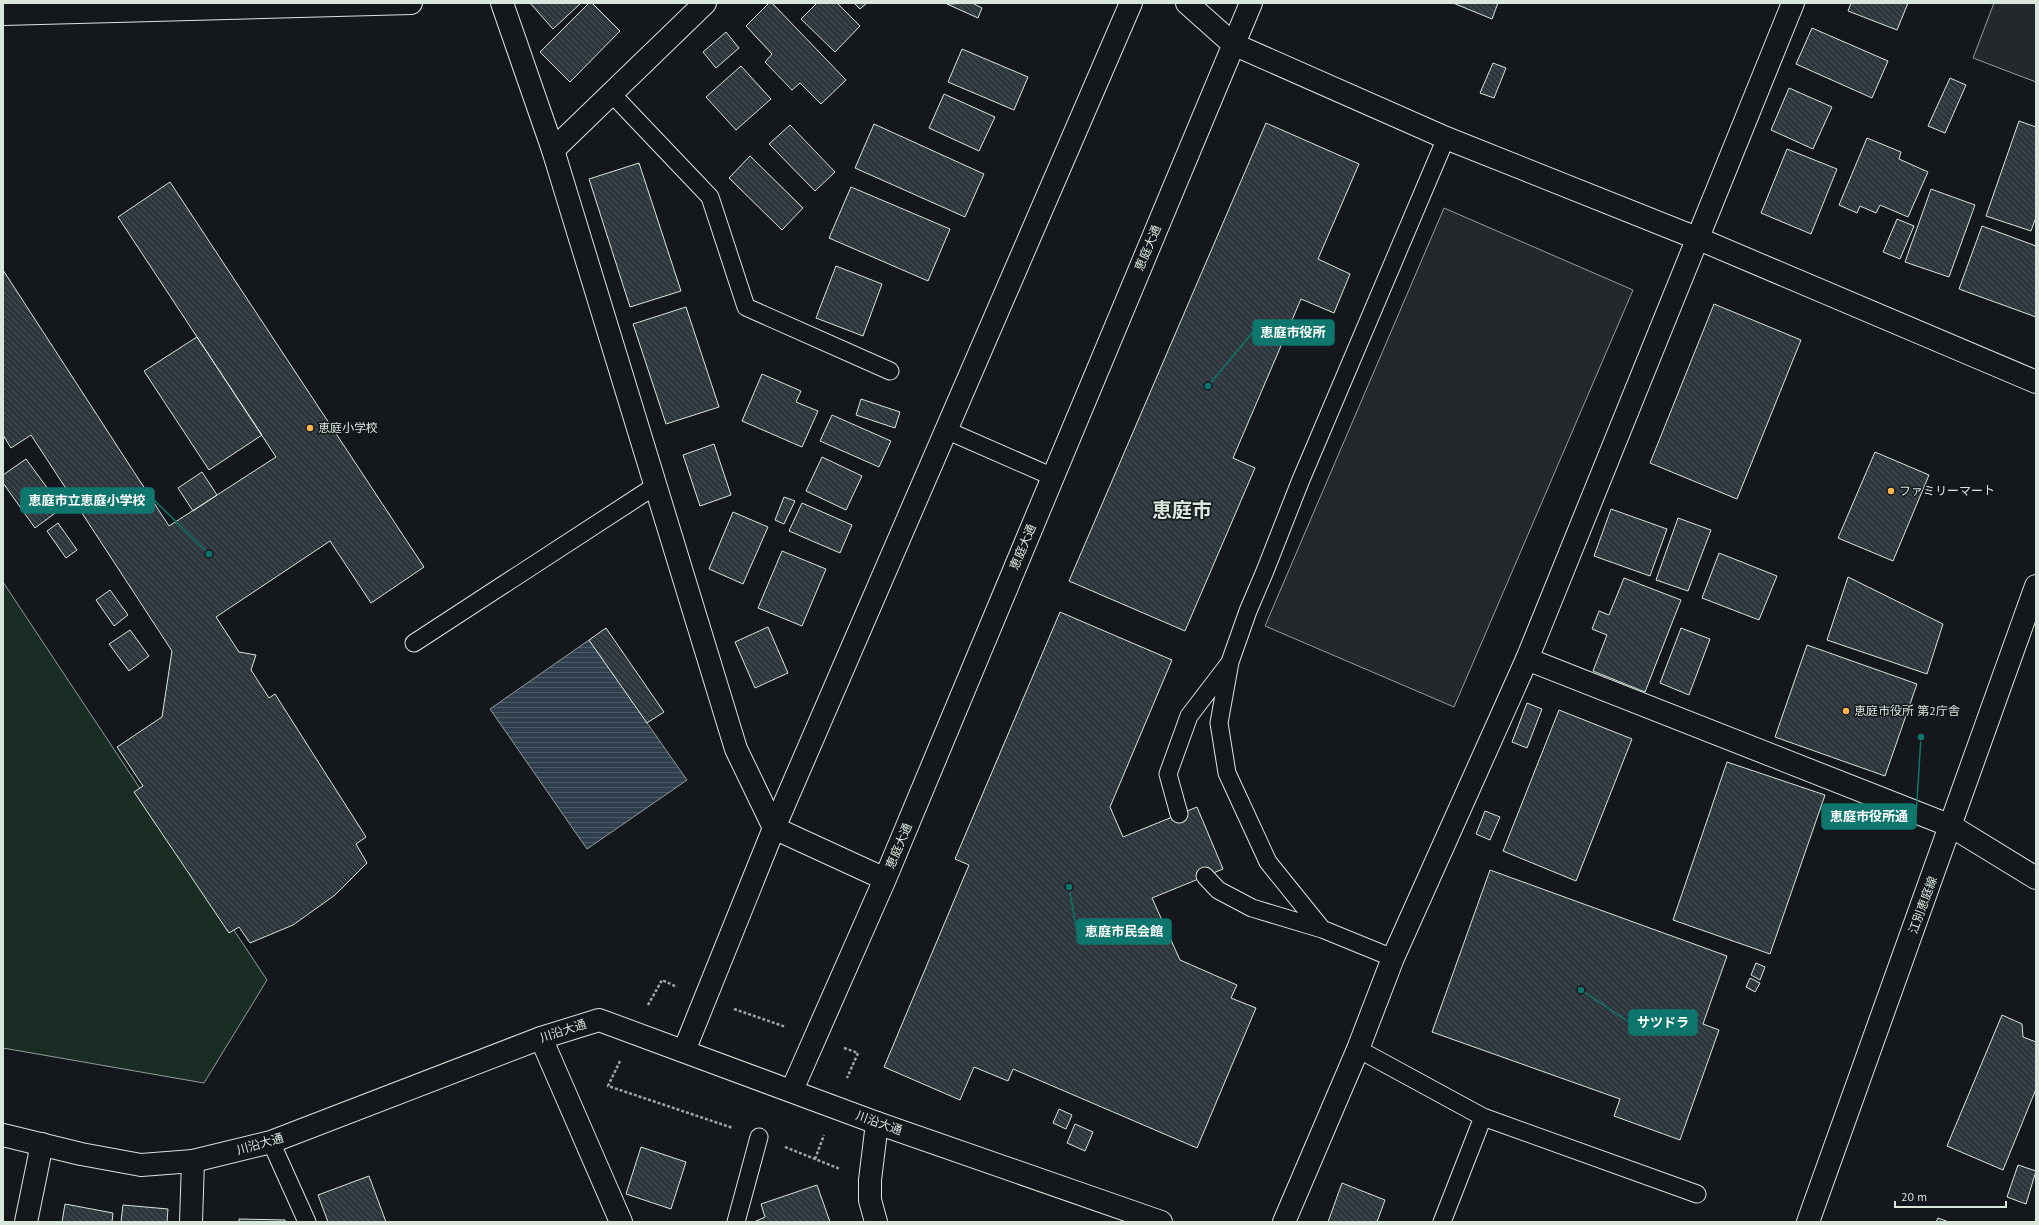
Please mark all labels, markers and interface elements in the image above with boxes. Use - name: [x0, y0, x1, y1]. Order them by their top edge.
- street label: 恵庭大通: [1131, 223, 1164, 273]
- callout: 恵庭市役所: [1253, 320, 1334, 345]
- text: 恵庭市役所: [1260, 324, 1326, 341]
- place label: 恵庭小学校: [318, 420, 378, 435]
- marker: 恵庭小学校: [305, 423, 315, 433]
- place label: ファミリーマート: [1899, 483, 1995, 498]
- marker: ファミリーマート: [1886, 486, 1896, 496]
- callout: 恵庭市立恵庭小学校: [21, 488, 154, 513]
- text: 恵庭市立恵庭小学校: [28, 492, 146, 509]
- district label: 恵庭市: [1152, 497, 1212, 523]
- street label: 恵庭大通: [1006, 522, 1039, 572]
- place label: 恵庭市役所 第2庁舎: [1854, 703, 1960, 718]
- marker: 恵庭市役所 第2庁舎: [1841, 706, 1851, 716]
- callout: 恵庭市役所通: [1822, 804, 1916, 829]
- text: 恵庭市役所通: [1830, 808, 1908, 825]
- street label: 恵庭大通: [882, 821, 915, 871]
- street label: 江別恵庭線: [1905, 874, 1940, 936]
- callout: 恵庭市民会館: [1077, 919, 1171, 944]
- text: 恵庭市民会館: [1085, 923, 1163, 940]
- callout: サツドラ: [1629, 1010, 1697, 1035]
- text: サツドラ: [1637, 1014, 1689, 1031]
- street label: 川沿大通: [538, 1016, 588, 1045]
- street label: 川沿大通: [854, 1107, 904, 1138]
- street label: 川沿大通: [235, 1130, 285, 1157]
- scale bar: [1895, 1183, 2006, 1209]
- text: 20 m: [1901, 1189, 1927, 1204]

